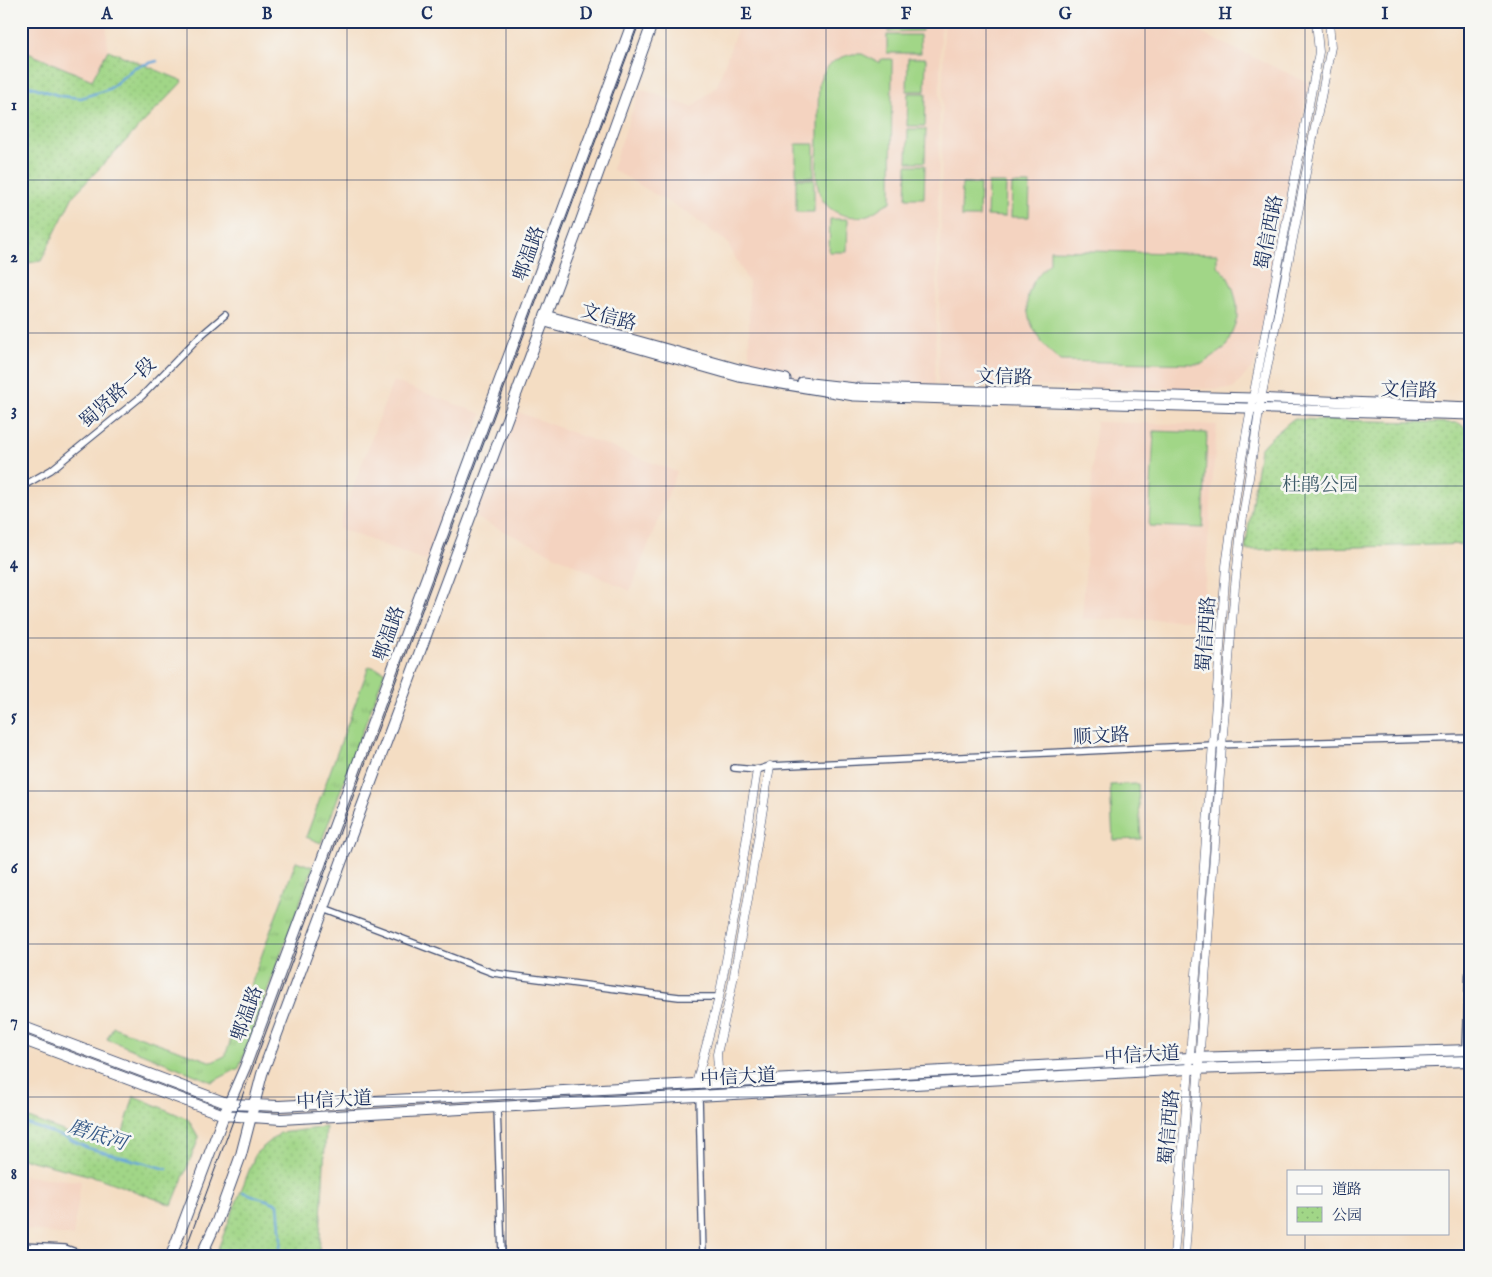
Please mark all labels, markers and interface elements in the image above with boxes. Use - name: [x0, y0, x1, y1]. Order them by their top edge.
- text: A: [101, 5, 114, 25]
- text: B: [262, 5, 273, 25]
- text: C: [421, 5, 433, 25]
- text: D: [580, 5, 593, 25]
- text: E: [740, 5, 752, 25]
- text: F: [901, 5, 912, 25]
- text: G: [1059, 5, 1072, 25]
- text: H: [1218, 5, 1232, 25]
- text: I: [1382, 5, 1389, 25]
- text: 1: [11, 96, 17, 116]
- street label: 蜀信西路: [1251, 193, 1289, 272]
- street label: 郫温路: [509, 223, 551, 285]
- text: 2: [10, 248, 18, 268]
- street label: 文信路: [578, 299, 639, 337]
- street label: 蜀贤路一段: [75, 353, 162, 434]
- street label: 文信路: [975, 366, 1033, 390]
- street label: 文信路: [1380, 378, 1438, 404]
- text: 3: [11, 401, 17, 421]
- park label: 杜鹃公园: [1282, 474, 1358, 498]
- text: 4: [10, 554, 19, 574]
- street label: 蜀信西路: [1192, 595, 1222, 673]
- street label: 郫温路: [369, 603, 411, 665]
- text: 5: [11, 707, 17, 727]
- street label: 顺文路: [1072, 724, 1130, 750]
- text: 6: [11, 859, 19, 879]
- street label: 郫温路: [227, 983, 269, 1045]
- text: 7: [10, 1012, 18, 1032]
- street label: 中信大道: [1104, 1042, 1181, 1070]
- street label: 中信大道: [700, 1064, 777, 1092]
- street label: 中信大道: [296, 1087, 373, 1115]
- street label: 蜀信西路: [1155, 1088, 1185, 1166]
- water label: 磨底河: [65, 1114, 133, 1158]
- text: 8: [11, 1165, 17, 1185]
- legend: [1287, 1170, 1450, 1234]
- text: 道路: [1332, 1180, 1362, 1199]
- text: 公园: [1332, 1206, 1362, 1225]

